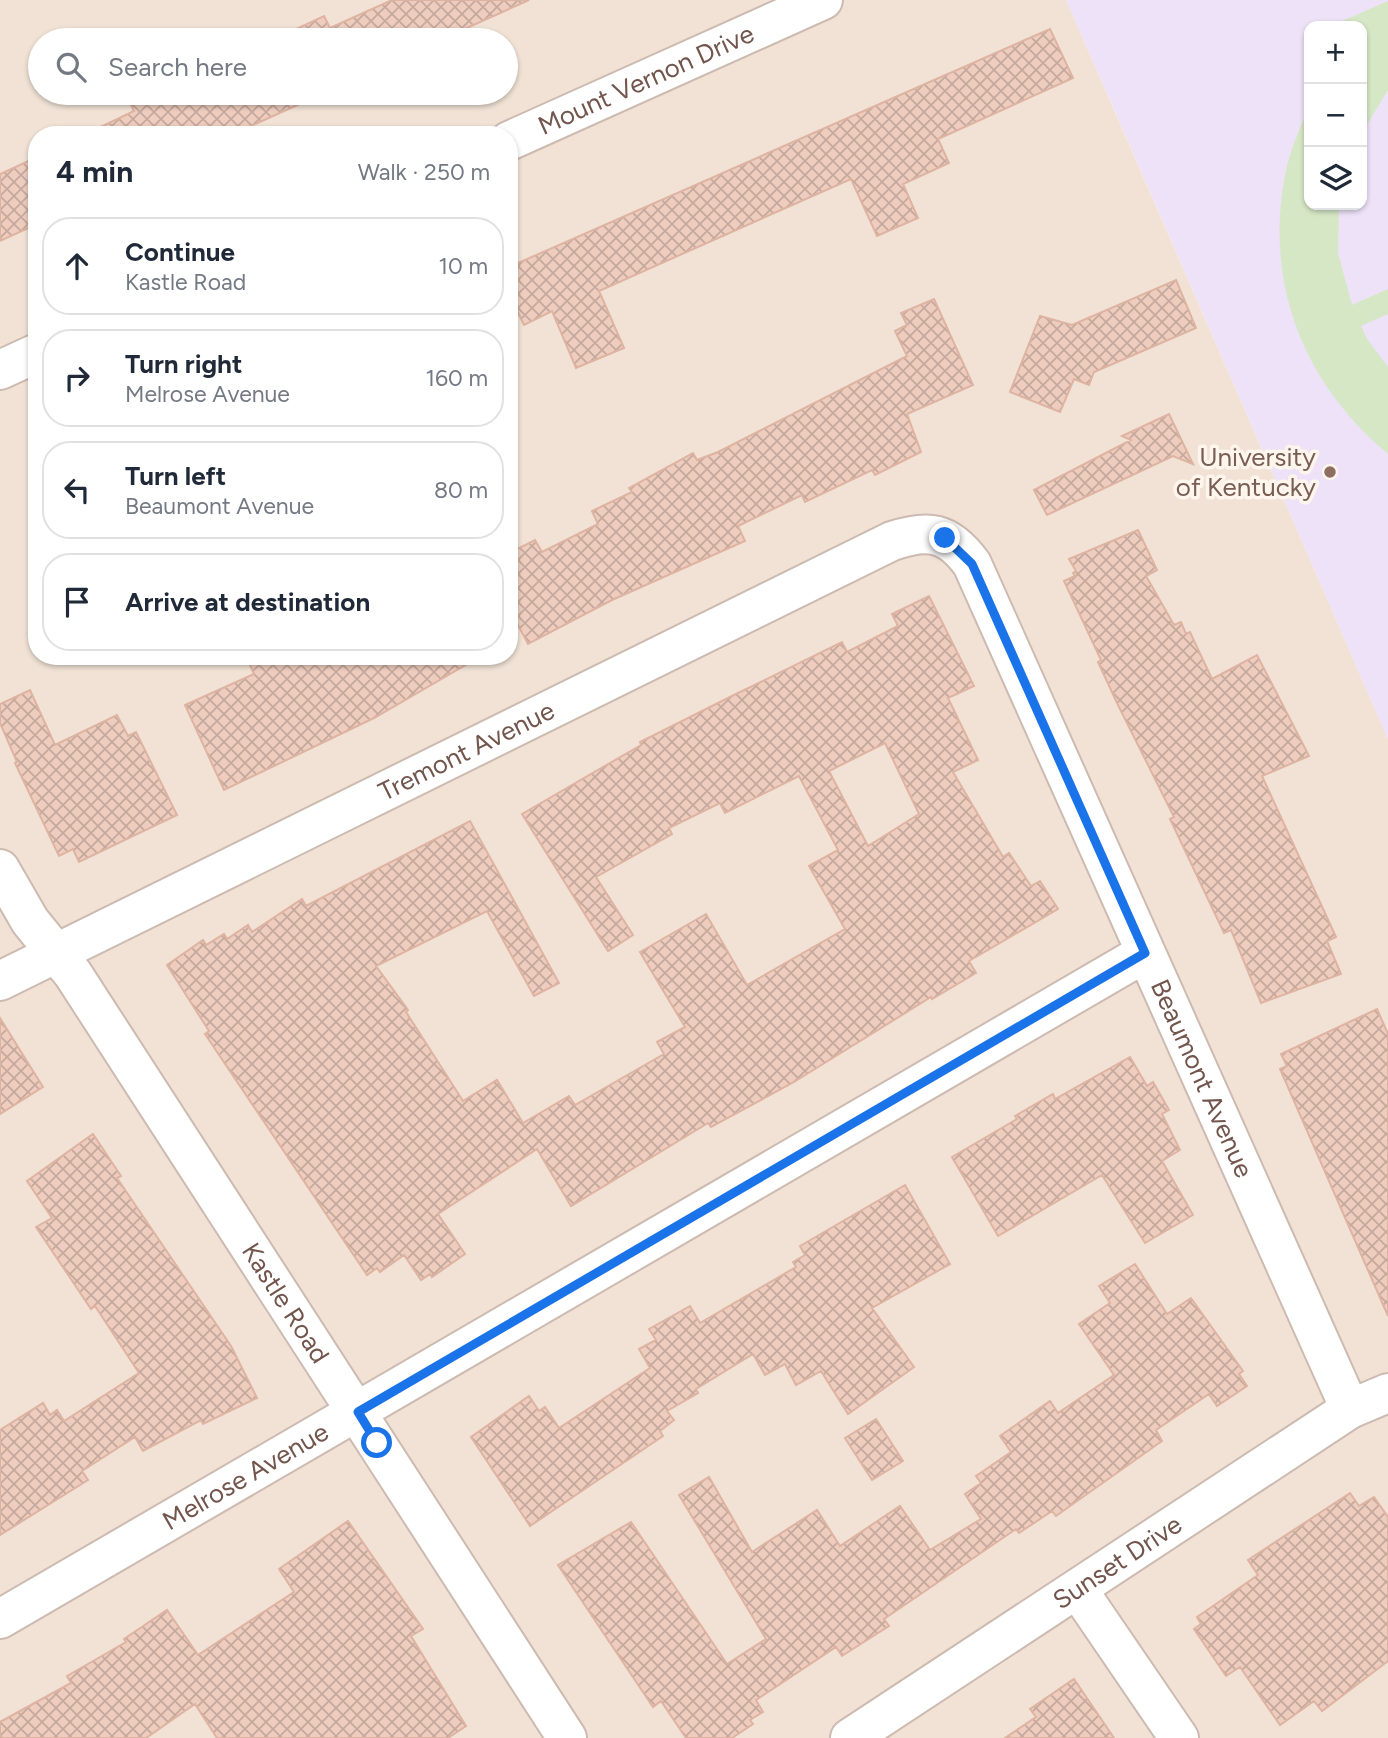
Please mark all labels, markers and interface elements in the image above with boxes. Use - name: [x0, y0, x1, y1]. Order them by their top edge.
- street label: Mount Vernon Drive: [533, 17, 759, 142]
- map controls: [1304, 21, 1367, 210]
- button: +: [1304, 21, 1367, 84]
- search box: [28, 28, 518, 105]
- icon: search: [52, 48, 90, 86]
- text: Search here: [108, 51, 247, 83]
- button: −: [1304, 84, 1367, 147]
- button: layers: [1304, 147, 1367, 210]
- text: 4 min: [56, 153, 133, 190]
- text: Walk · 250 m: [358, 158, 490, 186]
- text: Continue: [125, 236, 235, 268]
- icon: ahead: [58, 247, 96, 285]
- text: 10 m: [439, 252, 488, 280]
- text: Kastle Road: [125, 268, 246, 296]
- text: Turn right: [125, 348, 242, 380]
- icon: right: [58, 359, 96, 397]
- text: 160 m: [425, 364, 488, 392]
- text: Melrose Avenue: [125, 380, 290, 408]
- place label: University of Kentucky: [1176, 441, 1316, 503]
- text: Turn left: [125, 460, 226, 492]
- marker: University of Kentucky: [1322, 464, 1338, 480]
- icon: left: [58, 471, 96, 509]
- text: 80 m: [434, 476, 488, 504]
- text: Beaumont Avenue: [125, 492, 314, 520]
- route end: [929, 522, 960, 553]
- icon: arrive: [58, 583, 96, 621]
- text: Arrive at destination: [125, 586, 370, 618]
- street label: Tremont Avenue: [373, 694, 560, 808]
- street label: Beaumont Avenue: [1144, 974, 1260, 1183]
- street label: Kastle Road: [235, 1237, 336, 1369]
- street label: Melrose Avenue: [157, 1415, 334, 1537]
- route start: [361, 1427, 392, 1458]
- street label: Sunset Drive: [1047, 1508, 1188, 1616]

